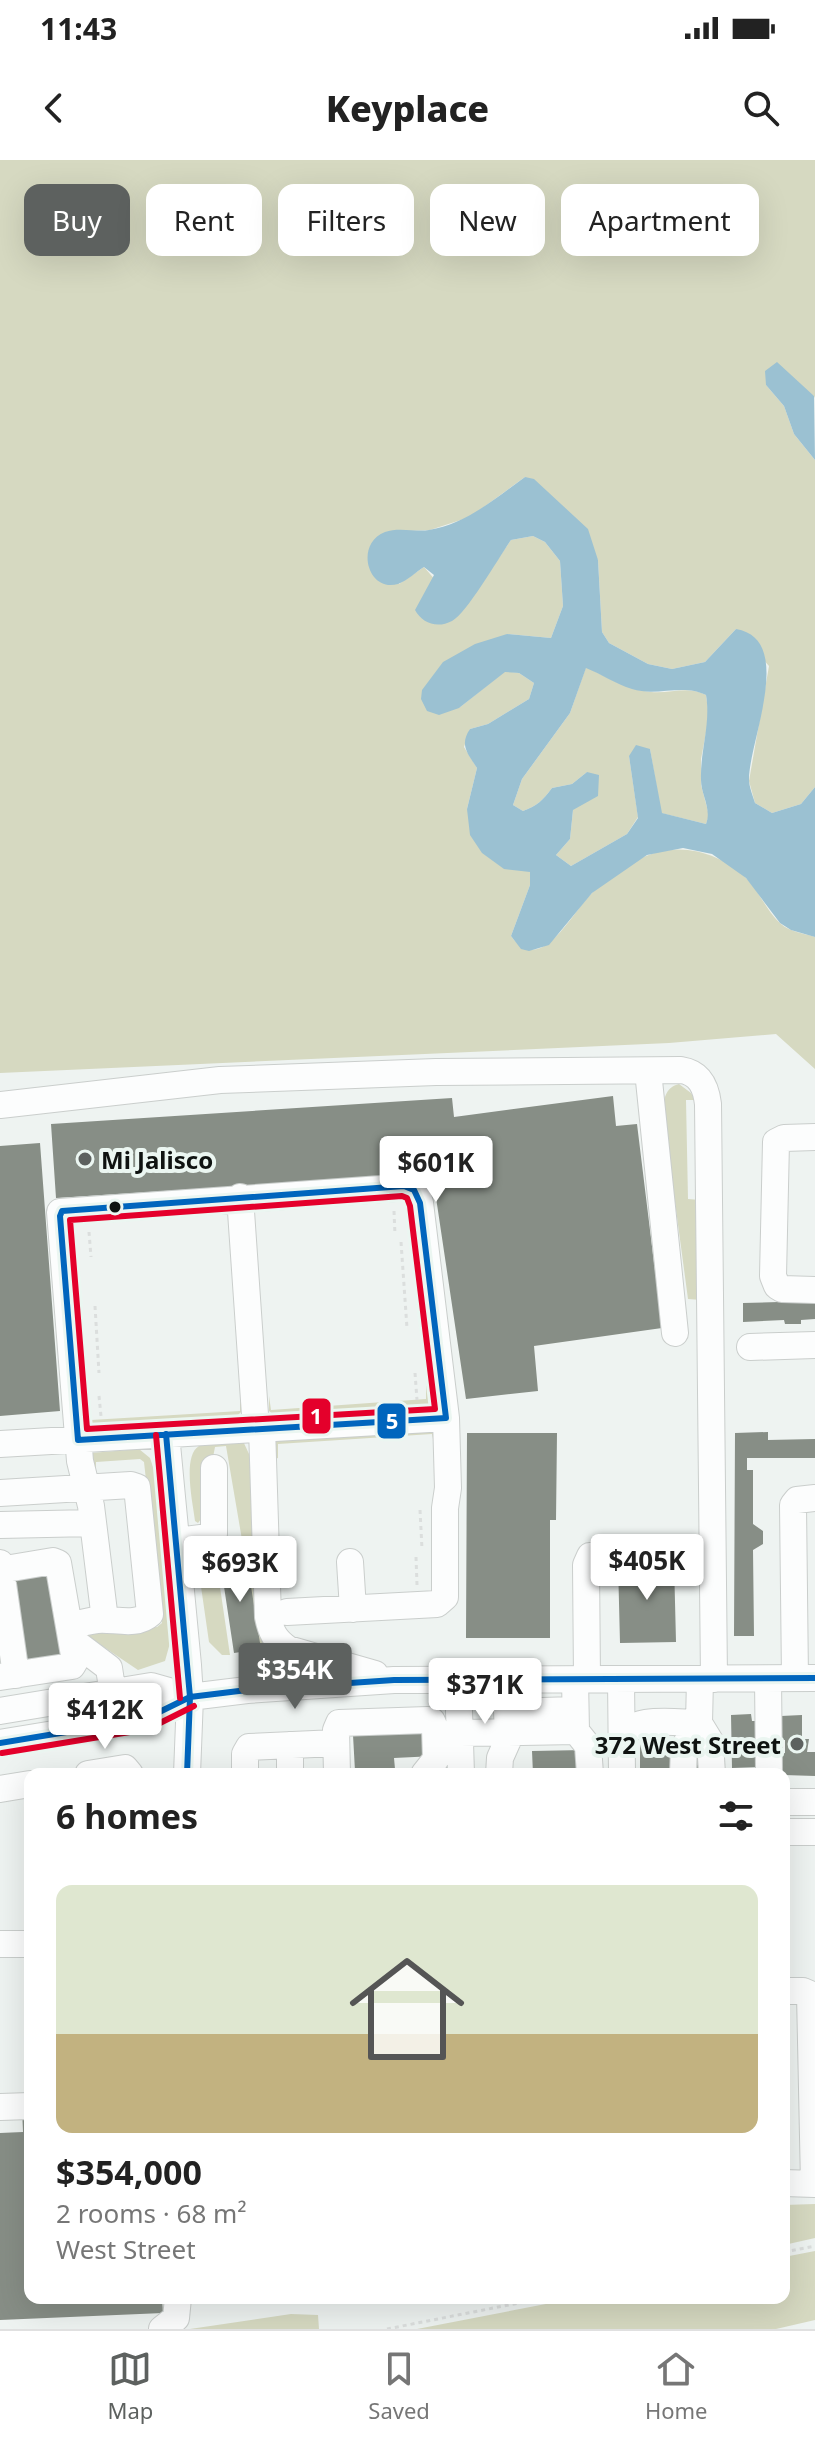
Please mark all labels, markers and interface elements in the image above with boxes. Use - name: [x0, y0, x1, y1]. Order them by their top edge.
- text: 11:43: [40, 8, 117, 49]
- text: Keyplace: [326, 84, 489, 133]
- icon: back: [32, 86, 76, 130]
- icon: search: [739, 86, 783, 130]
- chip: Buy: [24, 184, 130, 256]
- chip: Rent: [146, 184, 262, 256]
- chip: Filters: [278, 184, 414, 256]
- chip: New: [430, 184, 545, 256]
- chip: Apartment: [561, 184, 759, 256]
- pin: $601K: [380, 1136, 492, 1204]
- place label: Mi Jalisco: [101, 1143, 213, 1176]
- text: $601K: [398, 1144, 474, 1180]
- marker: Mi Jalisco: [76, 1150, 94, 1168]
- unlabelled marker: [107, 1199, 123, 1215]
- line badge: 1: [301, 1397, 332, 1435]
- text: 1: [310, 1400, 322, 1430]
- line badge: 5: [376, 1402, 407, 1440]
- text: 5: [386, 1405, 398, 1435]
- pin: $405K: [591, 1534, 703, 1602]
- pin: $693K: [184, 1536, 296, 1604]
- text: $405K: [609, 1542, 685, 1578]
- text: $693K: [202, 1544, 278, 1580]
- pin: $354K: [239, 1643, 351, 1711]
- text: $354K: [257, 1651, 333, 1687]
- pin: $371K: [429, 1658, 541, 1726]
- text: $371K: [447, 1666, 523, 1702]
- pin: $412K: [49, 1683, 161, 1751]
- text: $412K: [67, 1691, 143, 1727]
- place label: 372 West Street: [595, 1728, 781, 1761]
- marker: 372 West Street: [788, 1735, 806, 1753]
- text: 6 homes: [56, 1793, 198, 1839]
- icon: filters: [714, 1794, 758, 1838]
- icon: home: [335, 1937, 479, 2081]
- text: $354,000: [56, 2149, 202, 2195]
- text: 2 rooms · 68 m²: [56, 2195, 246, 2231]
- text: West Street: [56, 2231, 196, 2267]
- tab: Map: [108, 2347, 153, 2425]
- tab: Saved: [368, 2347, 430, 2425]
- tab: Home: [645, 2347, 707, 2425]

